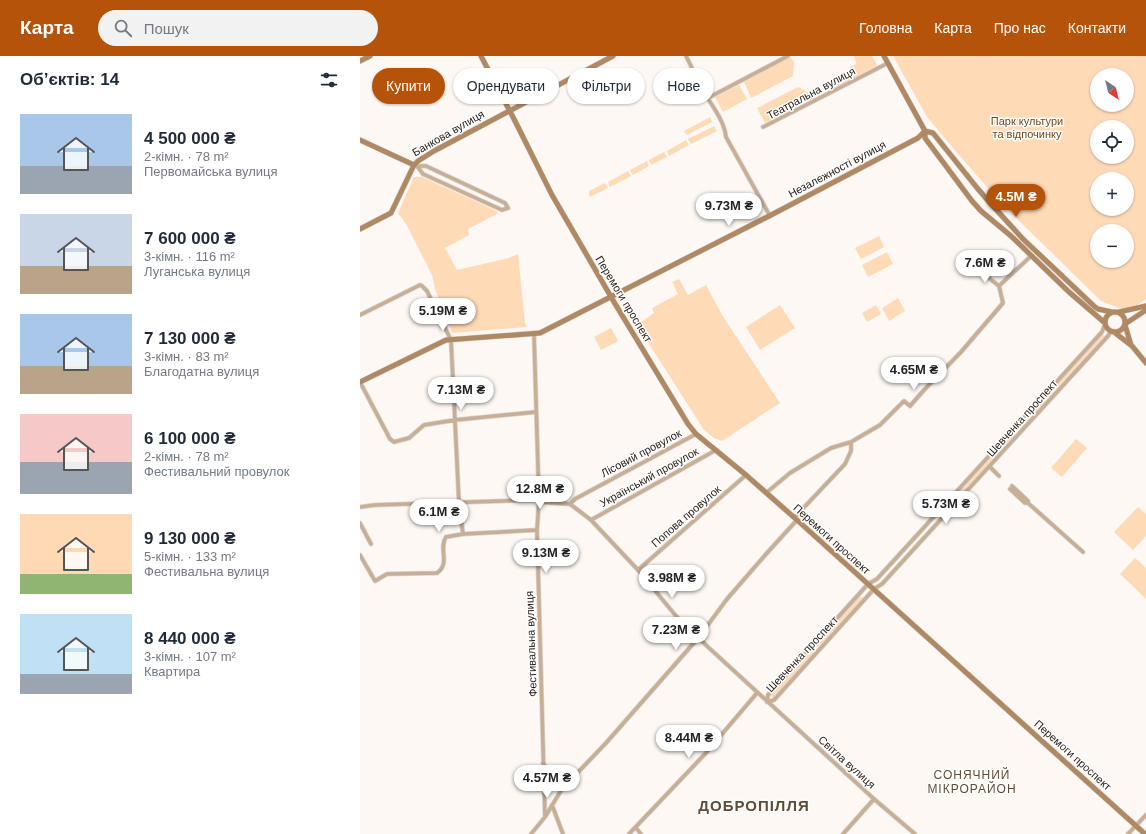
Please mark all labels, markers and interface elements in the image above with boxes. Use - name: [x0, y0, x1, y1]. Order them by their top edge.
- search box: [98, 10, 378, 46]
- text: Карта: [20, 17, 74, 38]
- icon: search: [112, 17, 134, 39]
- text: Пошук: [144, 20, 189, 37]
- text: Головна: [859, 20, 912, 36]
- text: Карта: [934, 20, 972, 36]
- text: Про нас: [994, 20, 1046, 36]
- text: Контакти: [1068, 20, 1126, 36]
- street label: Театральна вулиця: [765, 65, 857, 121]
- chip: Купити: [372, 68, 445, 104]
- chip: Орендувати: [453, 68, 559, 104]
- chip: Фільтри: [567, 68, 645, 104]
- chip: Нове: [653, 68, 714, 104]
- north arrow: [1090, 68, 1134, 112]
- map controls: [1090, 68, 1134, 268]
- icon: filters: [318, 69, 340, 91]
- text: Об’єктів: 14: [20, 70, 119, 89]
- street label: Банкова вулиця: [410, 108, 486, 158]
- park label: Парк культури та відпочинку: [991, 115, 1063, 140]
- button: locate: [1090, 120, 1134, 164]
- text: 4 500 000 ₴: [144, 129, 236, 148]
- icon: home: [52, 130, 100, 178]
- street label: Незалежності вулиця: [786, 138, 888, 200]
- text: 2-кімн. · 78 m²: [144, 149, 229, 164]
- text: Первомайська вулиця: [144, 164, 277, 179]
- button: +: [1090, 172, 1134, 216]
- pin: 4.5M ₴: [983, 184, 1049, 218]
- text: 4.5M ₴: [995, 189, 1037, 204]
- pin: 9.73M ₴: [692, 193, 766, 227]
- text: 9.73M ₴: [705, 198, 753, 213]
- button: −: [1090, 224, 1134, 268]
- text: 7 600 000 ₴: [144, 229, 236, 248]
- icon: home: [52, 230, 100, 278]
- text: 3-кімн. · 116 m²: [144, 249, 235, 264]
- pin: 7.6M ₴: [952, 250, 1018, 284]
- street label: Перемоги проспект: [593, 254, 655, 344]
- text: 7.6M ₴: [964, 255, 1006, 270]
- text: Луганська вулиця: [144, 264, 250, 279]
- pin: 5.19M ₴: [406, 298, 480, 332]
- text: 5.19M ₴: [419, 303, 467, 318]
- text: 7 130 000 ₴: [144, 329, 236, 348]
- icon: home: [52, 330, 100, 378]
- text: 3-кімн. · 83 m²: [144, 349, 229, 364]
- pin: 4.65M ₴: [877, 357, 951, 391]
- text: 4.65M ₴: [890, 362, 938, 377]
- text: Благодатна вулиця: [144, 364, 259, 379]
- pin: 7.13M ₴: [424, 377, 498, 411]
- street label: Шевченка проспект: [984, 377, 1060, 459]
- text: 7.13M ₴: [437, 382, 485, 397]
- street label: Лісовий провулок: [599, 427, 683, 479]
- text: 6 100 000 ₴: [144, 429, 236, 448]
- icon: home: [52, 430, 100, 478]
- street label: Український провулок: [598, 445, 700, 509]
- text: 2-кімн. · 78 m²: [144, 449, 229, 464]
- text: Фестивальний провулок: [144, 464, 289, 479]
- pin: 12.8M ₴: [503, 476, 577, 510]
- text: 12.8M ₴: [516, 481, 564, 496]
- street label: Попова провулок: [649, 483, 723, 549]
- pin: 5.73M ₴: [909, 491, 983, 525]
- text: 5.73M ₴: [922, 496, 970, 511]
- pin: 6.1M ₴: [406, 499, 472, 533]
- street label: Перемоги проспект: [791, 501, 873, 577]
- text: 6.1M ₴: [418, 504, 460, 519]
- text: 9 130 000 ₴: [144, 529, 236, 548]
- icon: home: [52, 530, 100, 578]
- pin: 9.13M ₴: [509, 540, 583, 574]
- text: 9.13M ₴: [522, 545, 570, 560]
- text: 5-кімн. · 133 m²: [144, 549, 236, 564]
- text: Фестивальна вулиця: [144, 564, 269, 579]
- pin: 3.98M ₴: [635, 565, 709, 599]
- text: 3.98M ₴: [648, 570, 696, 585]
- street label: Фестивальна вулиця: [523, 591, 539, 697]
- street label: Шевченка проспект: [764, 614, 840, 694]
- pin: 7.23M ₴: [639, 617, 713, 651]
- text: 7.23M ₴: [652, 622, 700, 637]
- text: 8 440 000 ₴: [144, 629, 236, 648]
- icon: home: [52, 630, 100, 678]
- text: 3-кімн. · 107 m²: [144, 649, 236, 664]
- text: Квартира: [144, 664, 200, 679]
- street label: Перемоги проспект: [1032, 717, 1114, 793]
- pin: 8.44M ₴: [652, 725, 726, 759]
- text: 8.44M ₴: [665, 730, 713, 745]
- street label: Світла вулиця: [816, 733, 878, 791]
- pin: 4.57M ₴: [510, 765, 584, 799]
- district label: СОНЯЧНИЙ МІКРОРАЙОН: [927, 767, 1017, 796]
- text: 4.57M ₴: [523, 770, 571, 785]
- district label: ДОБРОПІЛЛЯ: [698, 797, 810, 814]

